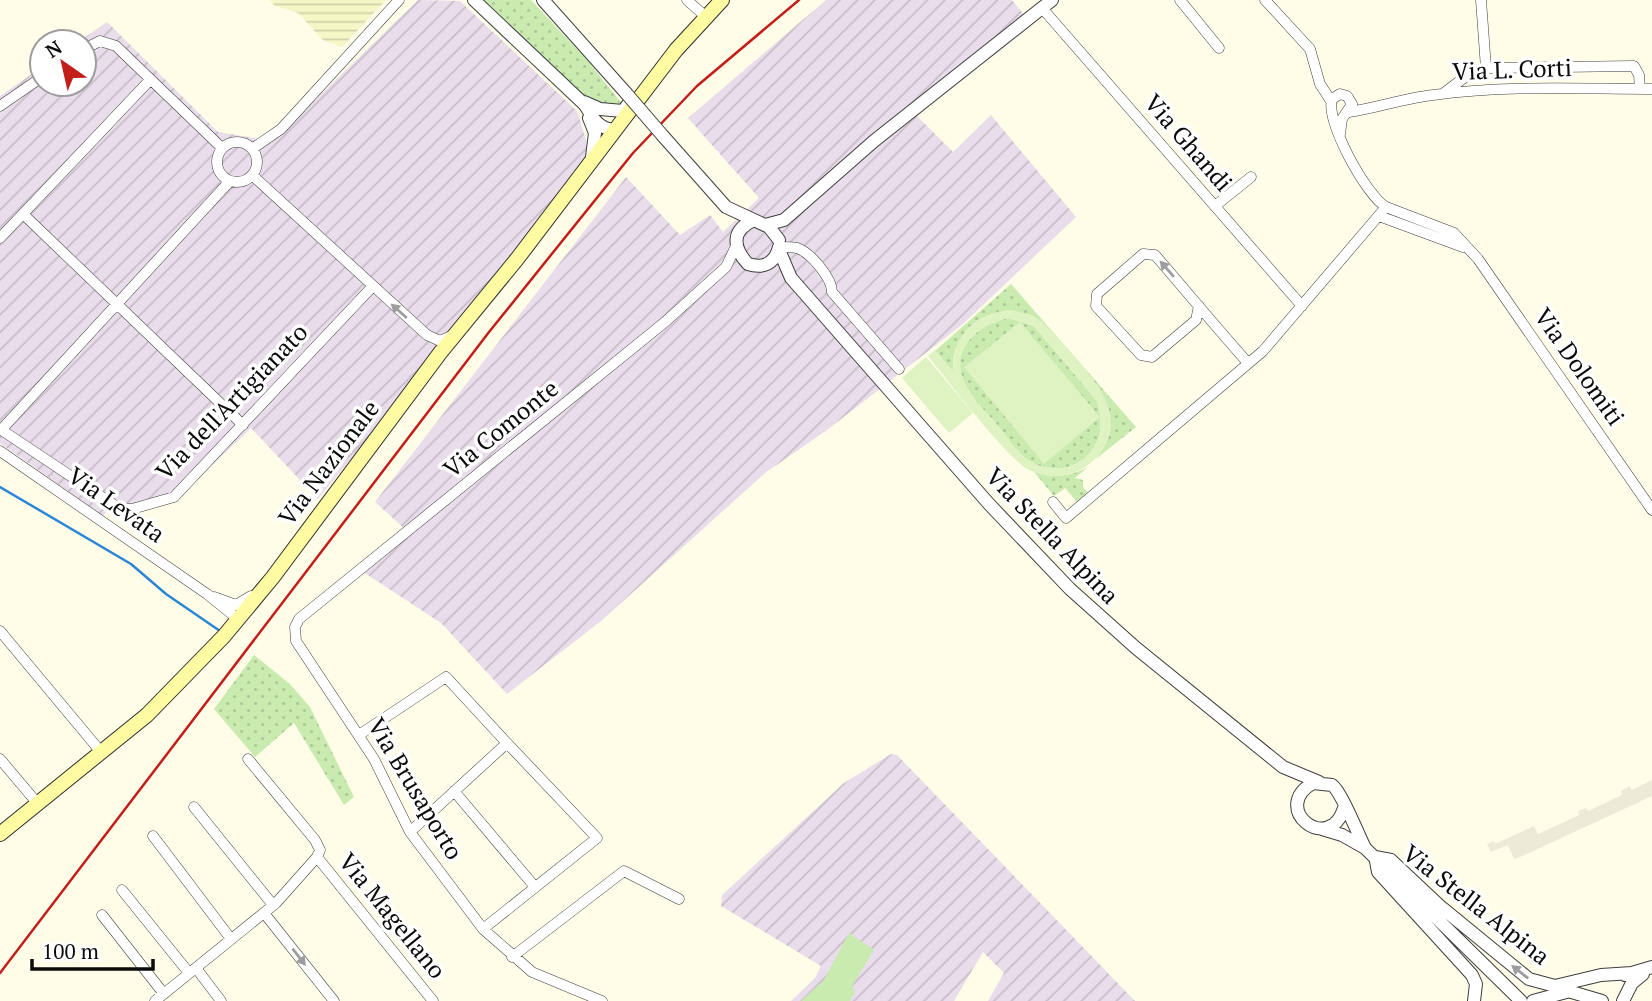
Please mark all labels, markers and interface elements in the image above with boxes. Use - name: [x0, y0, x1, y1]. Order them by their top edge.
- north arrow: [28, 28, 98, 98]
- text: N: [40, 34, 67, 63]
- street label: Via L. Corti: [1452, 51, 1572, 87]
- street label: Via Ghandi: [1138, 87, 1240, 198]
- one-way arrow: [1159, 260, 1175, 278]
- street label: Via Dolomiti: [1528, 301, 1632, 431]
- one-way arrow: [391, 304, 408, 319]
- street label: Via dell'Artigianato: [148, 316, 314, 487]
- street label: Via Comonte: [436, 372, 564, 484]
- street label: Via Nazionale: [271, 393, 386, 532]
- street label: Via Levata: [62, 459, 172, 549]
- street label: Via Stella Alpina: [979, 460, 1126, 611]
- street label: Via Brusaporto: [361, 712, 471, 865]
- street label: Via Stella Alpina: [1397, 837, 1557, 972]
- street label: Via Magellano: [332, 846, 453, 985]
- scale bar: [32, 928, 152, 972]
- text: 100 m: [42, 937, 99, 965]
- one-way arrow: [292, 947, 307, 965]
- one-way arrow: [1512, 964, 1530, 979]

